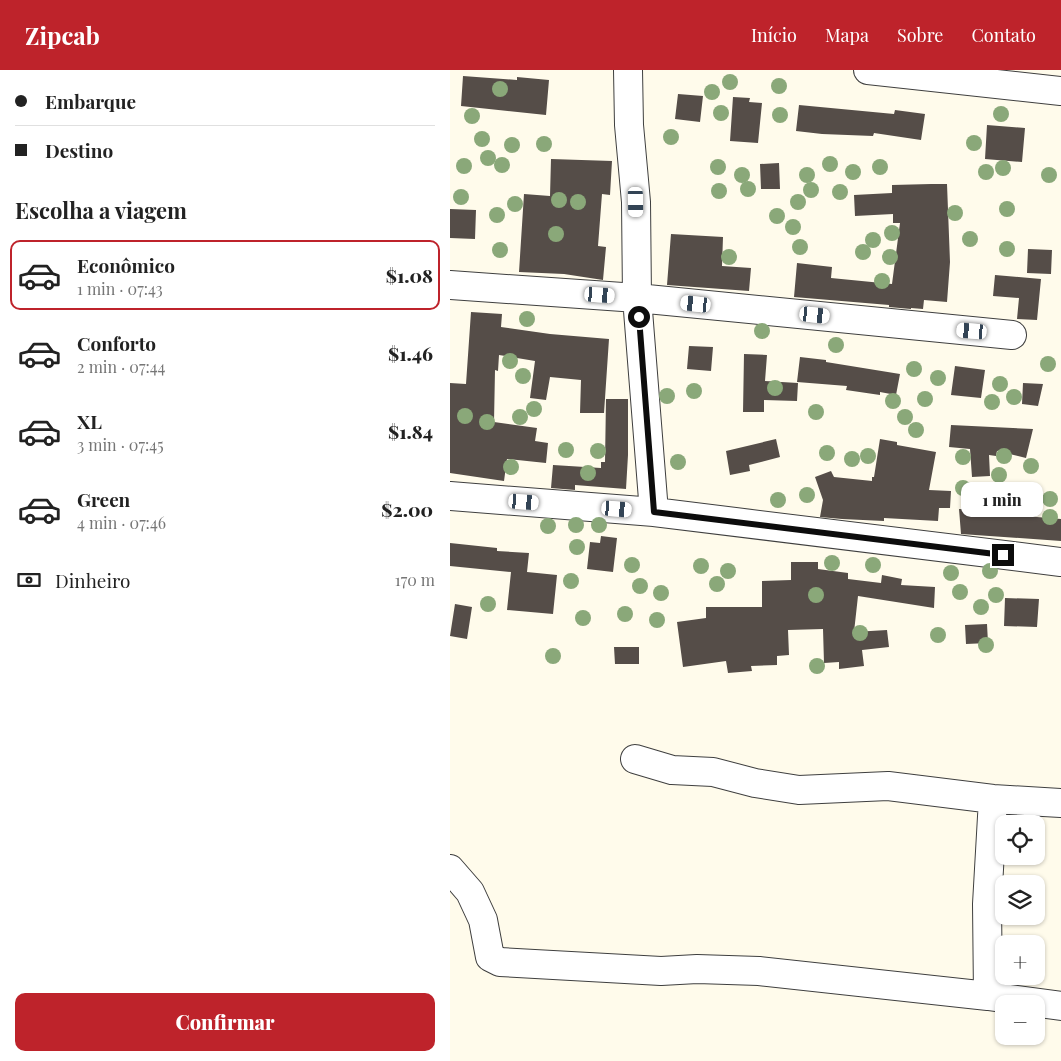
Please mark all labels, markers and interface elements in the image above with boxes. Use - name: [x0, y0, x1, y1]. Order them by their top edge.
- text: Zipcab: [25, 19, 100, 51]
- text: Início: [751, 23, 797, 47]
- text: Mapa: [825, 23, 869, 47]
- text: Sobre: [897, 23, 943, 47]
- text: Contato: [971, 23, 1036, 47]
- text: Embarque: [45, 88, 136, 114]
- text: Destino: [45, 137, 113, 163]
- car: [628, 187, 643, 217]
- text: Escolha a viagem: [15, 195, 187, 225]
- text: Econômico: [77, 252, 175, 278]
- icon: car: [17, 253, 62, 298]
- text: $1.08: [386, 262, 433, 288]
- text: 1 min · 07:43: [77, 278, 163, 299]
- car: [584, 286, 615, 304]
- car: [680, 295, 711, 313]
- route start: [628, 306, 650, 328]
- car: [799, 306, 830, 324]
- car: [956, 322, 987, 340]
- text: Conforto: [77, 330, 156, 356]
- icon: car: [17, 331, 62, 376]
- text: $1.46: [388, 340, 433, 366]
- text: 2 min · 07:44: [77, 356, 165, 377]
- text: XL: [77, 408, 102, 434]
- icon: car: [17, 409, 62, 454]
- text: $1.84: [388, 418, 433, 444]
- text: 3 min · 07:45: [77, 434, 164, 455]
- callout: 1 min: [962, 482, 1044, 518]
- text: Green: [77, 486, 130, 512]
- icon: car: [17, 487, 62, 532]
- text: 1 min: [982, 489, 1022, 510]
- car: [508, 493, 539, 511]
- text: $2.00: [381, 496, 433, 522]
- car: [601, 500, 632, 518]
- text: 4 min · 07:46: [77, 512, 166, 533]
- route end: [992, 544, 1014, 566]
- icon: cash: [15, 566, 43, 594]
- text: Dinheiro: [55, 567, 131, 593]
- text: 170 m: [395, 569, 435, 590]
- map controls: [995, 815, 1045, 1045]
- button: locate: [995, 815, 1045, 865]
- button: layers: [995, 875, 1045, 925]
- button: +: [995, 935, 1045, 985]
- button: Confirmar: [15, 993, 435, 1051]
- button: −: [995, 995, 1045, 1045]

